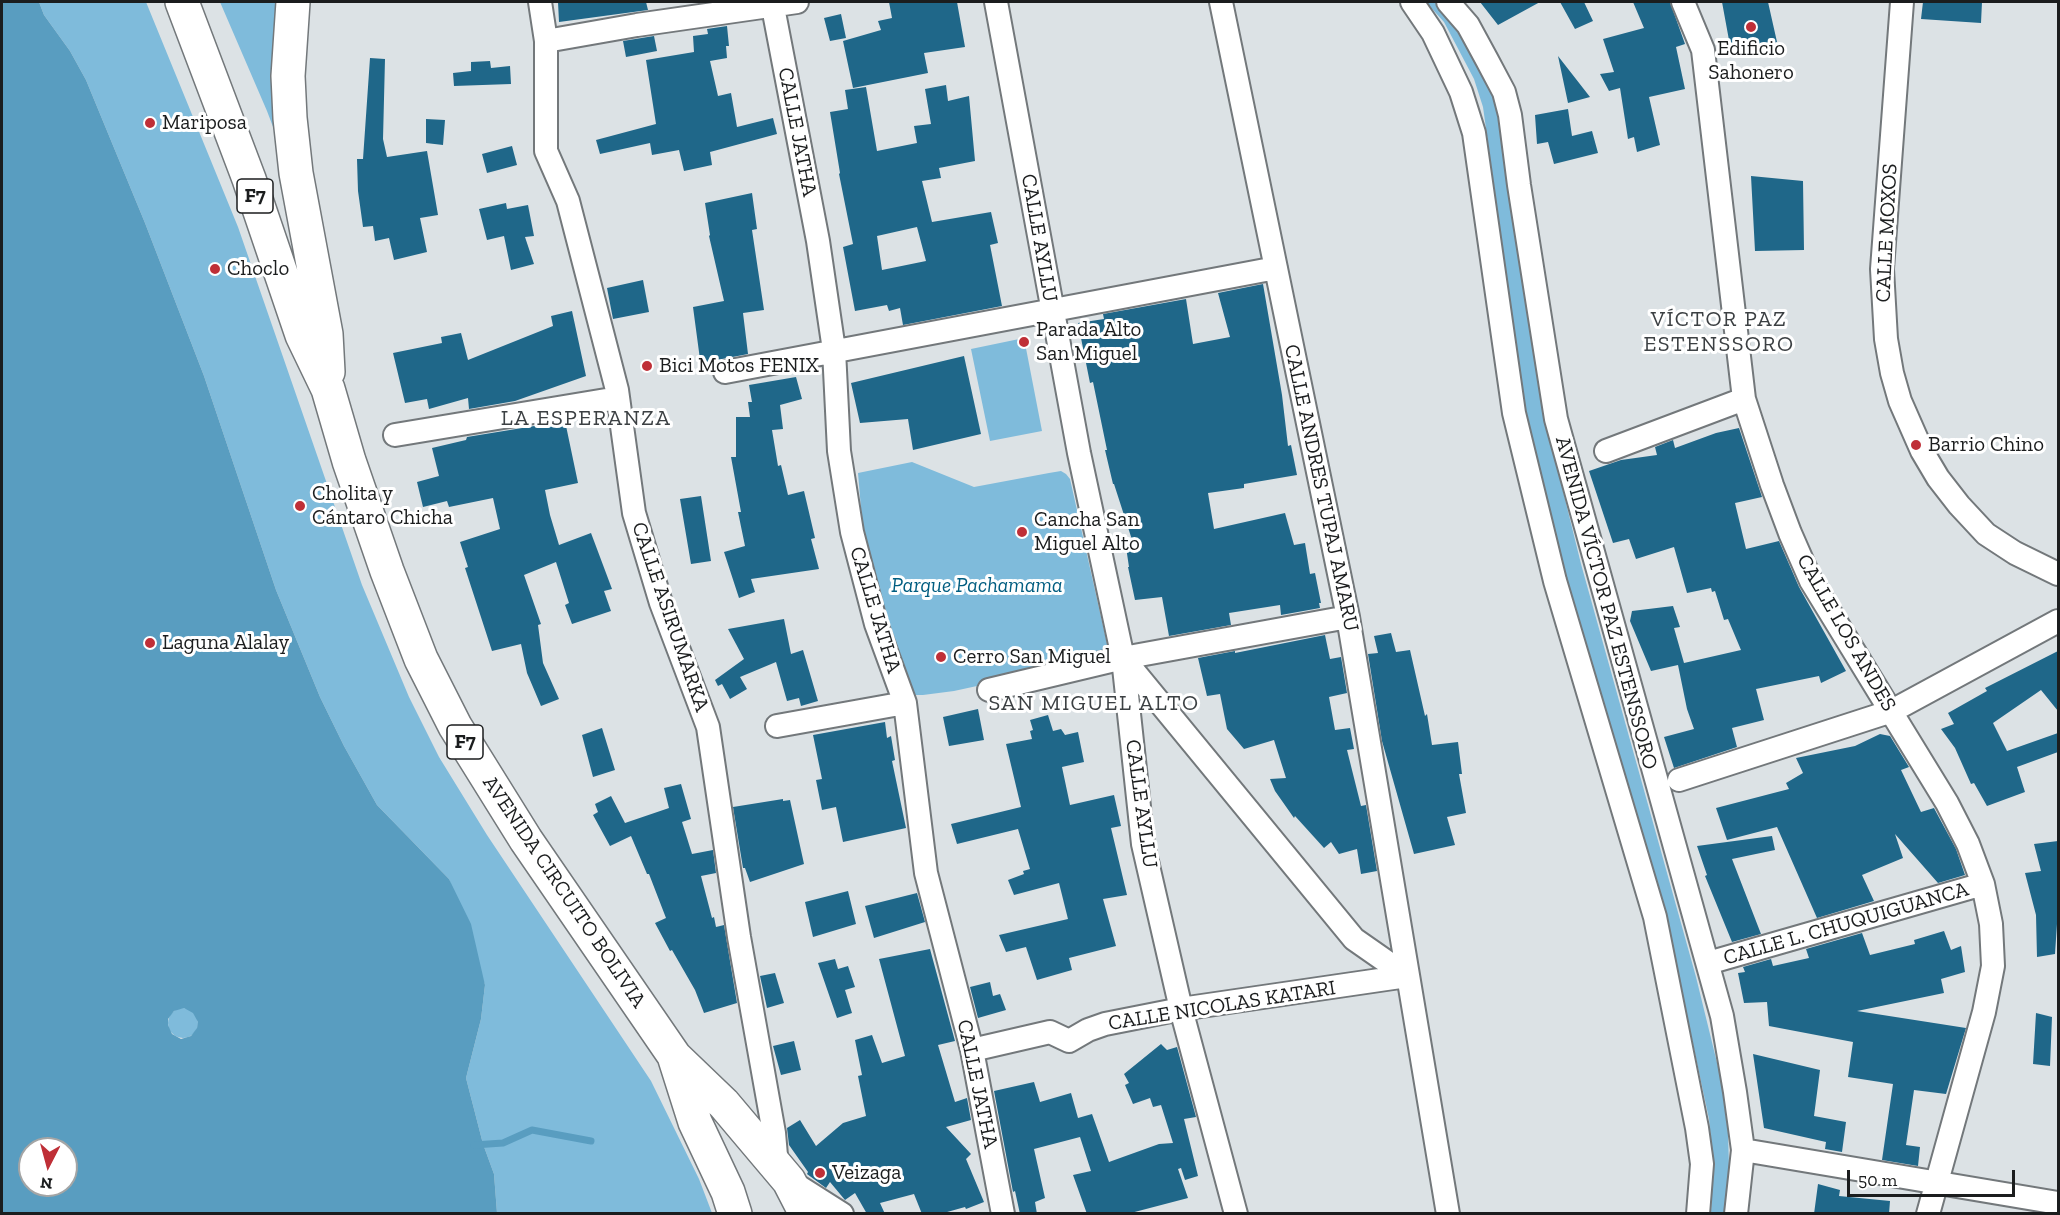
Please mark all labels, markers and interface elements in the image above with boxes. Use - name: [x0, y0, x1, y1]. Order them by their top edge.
- marker: Edificio Sahonero: [1744, 20, 1758, 34]
- place label: Edificio Sahonero: [1708, 36, 1794, 86]
- street label: CALLE JATHA: [772, 65, 822, 199]
- place label: Mariposa: [162, 110, 247, 136]
- marker: Mariposa: [143, 116, 157, 130]
- street label: CALLE MOXOS: [1871, 163, 1903, 303]
- street label: CALLE AYLLU: [1015, 172, 1063, 304]
- road number: F7: [237, 179, 273, 213]
- place label: Choclo: [227, 256, 289, 282]
- marker: Choclo: [208, 262, 222, 276]
- district label: VÍCTOR PAZ ESTENSSORO: [1643, 307, 1795, 358]
- place label: Parada Alto San Miguel: [1036, 317, 1141, 367]
- marker: Parada Alto San Miguel: [1017, 335, 1031, 349]
- street label: CALLE ANDRES TUPAJ AMARU: [1278, 342, 1364, 634]
- place label: Bici Motos FENIX: [659, 353, 819, 379]
- marker: Bici Motos FENIX: [640, 359, 654, 373]
- district label: LA ESPERANZA: [501, 406, 671, 432]
- place label: Barrio Chino: [1928, 432, 2044, 458]
- street label: AVENIDA VÍCTOR PAZ ESTENSSORO: [1549, 434, 1663, 772]
- marker: Barrio Chino: [1909, 438, 1923, 452]
- place label: Cholita y Cántaro Chicha: [312, 481, 453, 531]
- marker: Cholita y Cántaro Chicha: [293, 499, 307, 513]
- place label: Cancha San Miguel Alto: [1034, 507, 1140, 557]
- street label: CALLE ASIRUMARKA: [626, 519, 714, 715]
- marker: Cancha San Miguel Alto: [1015, 525, 1029, 539]
- street label: CALLE JATHA: [844, 544, 906, 676]
- street label: CALLE LOS ANDES: [1791, 550, 1901, 716]
- park label: Parque Pachamama: [891, 573, 1063, 599]
- place label: Laguna Alalay: [162, 630, 289, 656]
- marker: Laguna Alalay: [143, 636, 157, 650]
- place label: Cerro San Miguel: [953, 644, 1111, 670]
- marker: Cerro San Miguel: [934, 650, 948, 664]
- district label: SAN MIGUEL ALTO: [988, 691, 1200, 717]
- road number: F7: [447, 725, 483, 759]
- street label: CALLE AYLLU: [1119, 738, 1163, 870]
- street label: AVENIDA CIRCUITO BOLIVIA: [477, 771, 651, 1013]
- street label: CALLE L. CHUQUIGUANCA: [1721, 877, 1971, 971]
- street label: CALLE NICOLAS KATARI: [1106, 976, 1338, 1036]
- street label: CALLE JATHA: [951, 1017, 1003, 1151]
- north arrow: [18, 1137, 78, 1197]
- scale bar: [1850, 1158, 2018, 1196]
- place label: Veizaga: [832, 1160, 902, 1186]
- marker: Veizaga: [813, 1166, 827, 1180]
- text: 50 m: [1858, 1169, 1897, 1191]
- text: N: [39, 1173, 53, 1193]

